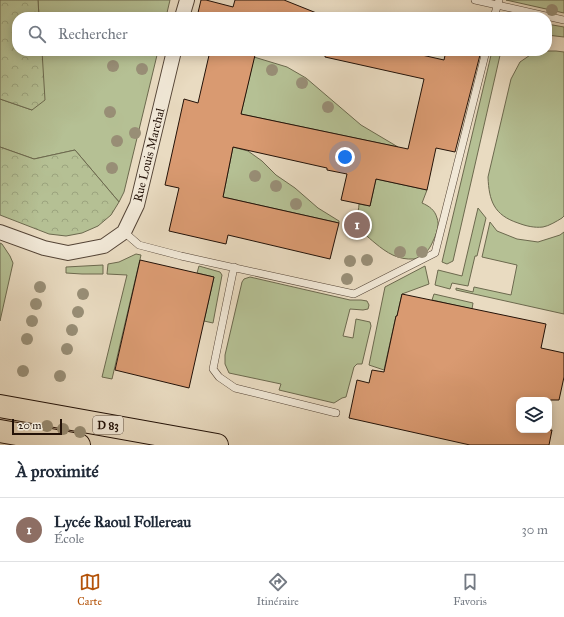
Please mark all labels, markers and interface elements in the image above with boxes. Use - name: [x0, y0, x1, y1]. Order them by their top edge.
- search box: [12, 12, 552, 56]
- icon: search: [26, 23, 48, 45]
- text: Rechercher: [58, 25, 128, 43]
- street label: Rue Louis Marchal: [131, 106, 168, 203]
- your location: [335, 147, 355, 167]
- pin: 1: [344, 210, 370, 240]
- map controls: [516, 397, 552, 433]
- button: layers: [516, 397, 552, 433]
- road number: D 83: [93, 416, 123, 434]
- scale bar: [12, 417, 62, 436]
- text: 20 m: [18, 419, 41, 432]
- text: À proximité: [16, 461, 99, 482]
- text: Lycée Raoul Follereau: [54, 513, 191, 531]
- text: 1: [26, 522, 32, 538]
- text: 30 m: [522, 522, 548, 538]
- text: École: [54, 531, 84, 547]
- tab: Carte: [77, 571, 102, 608]
- tab: Itinéraire: [256, 571, 299, 608]
- tab: Favoris: [453, 571, 487, 608]

